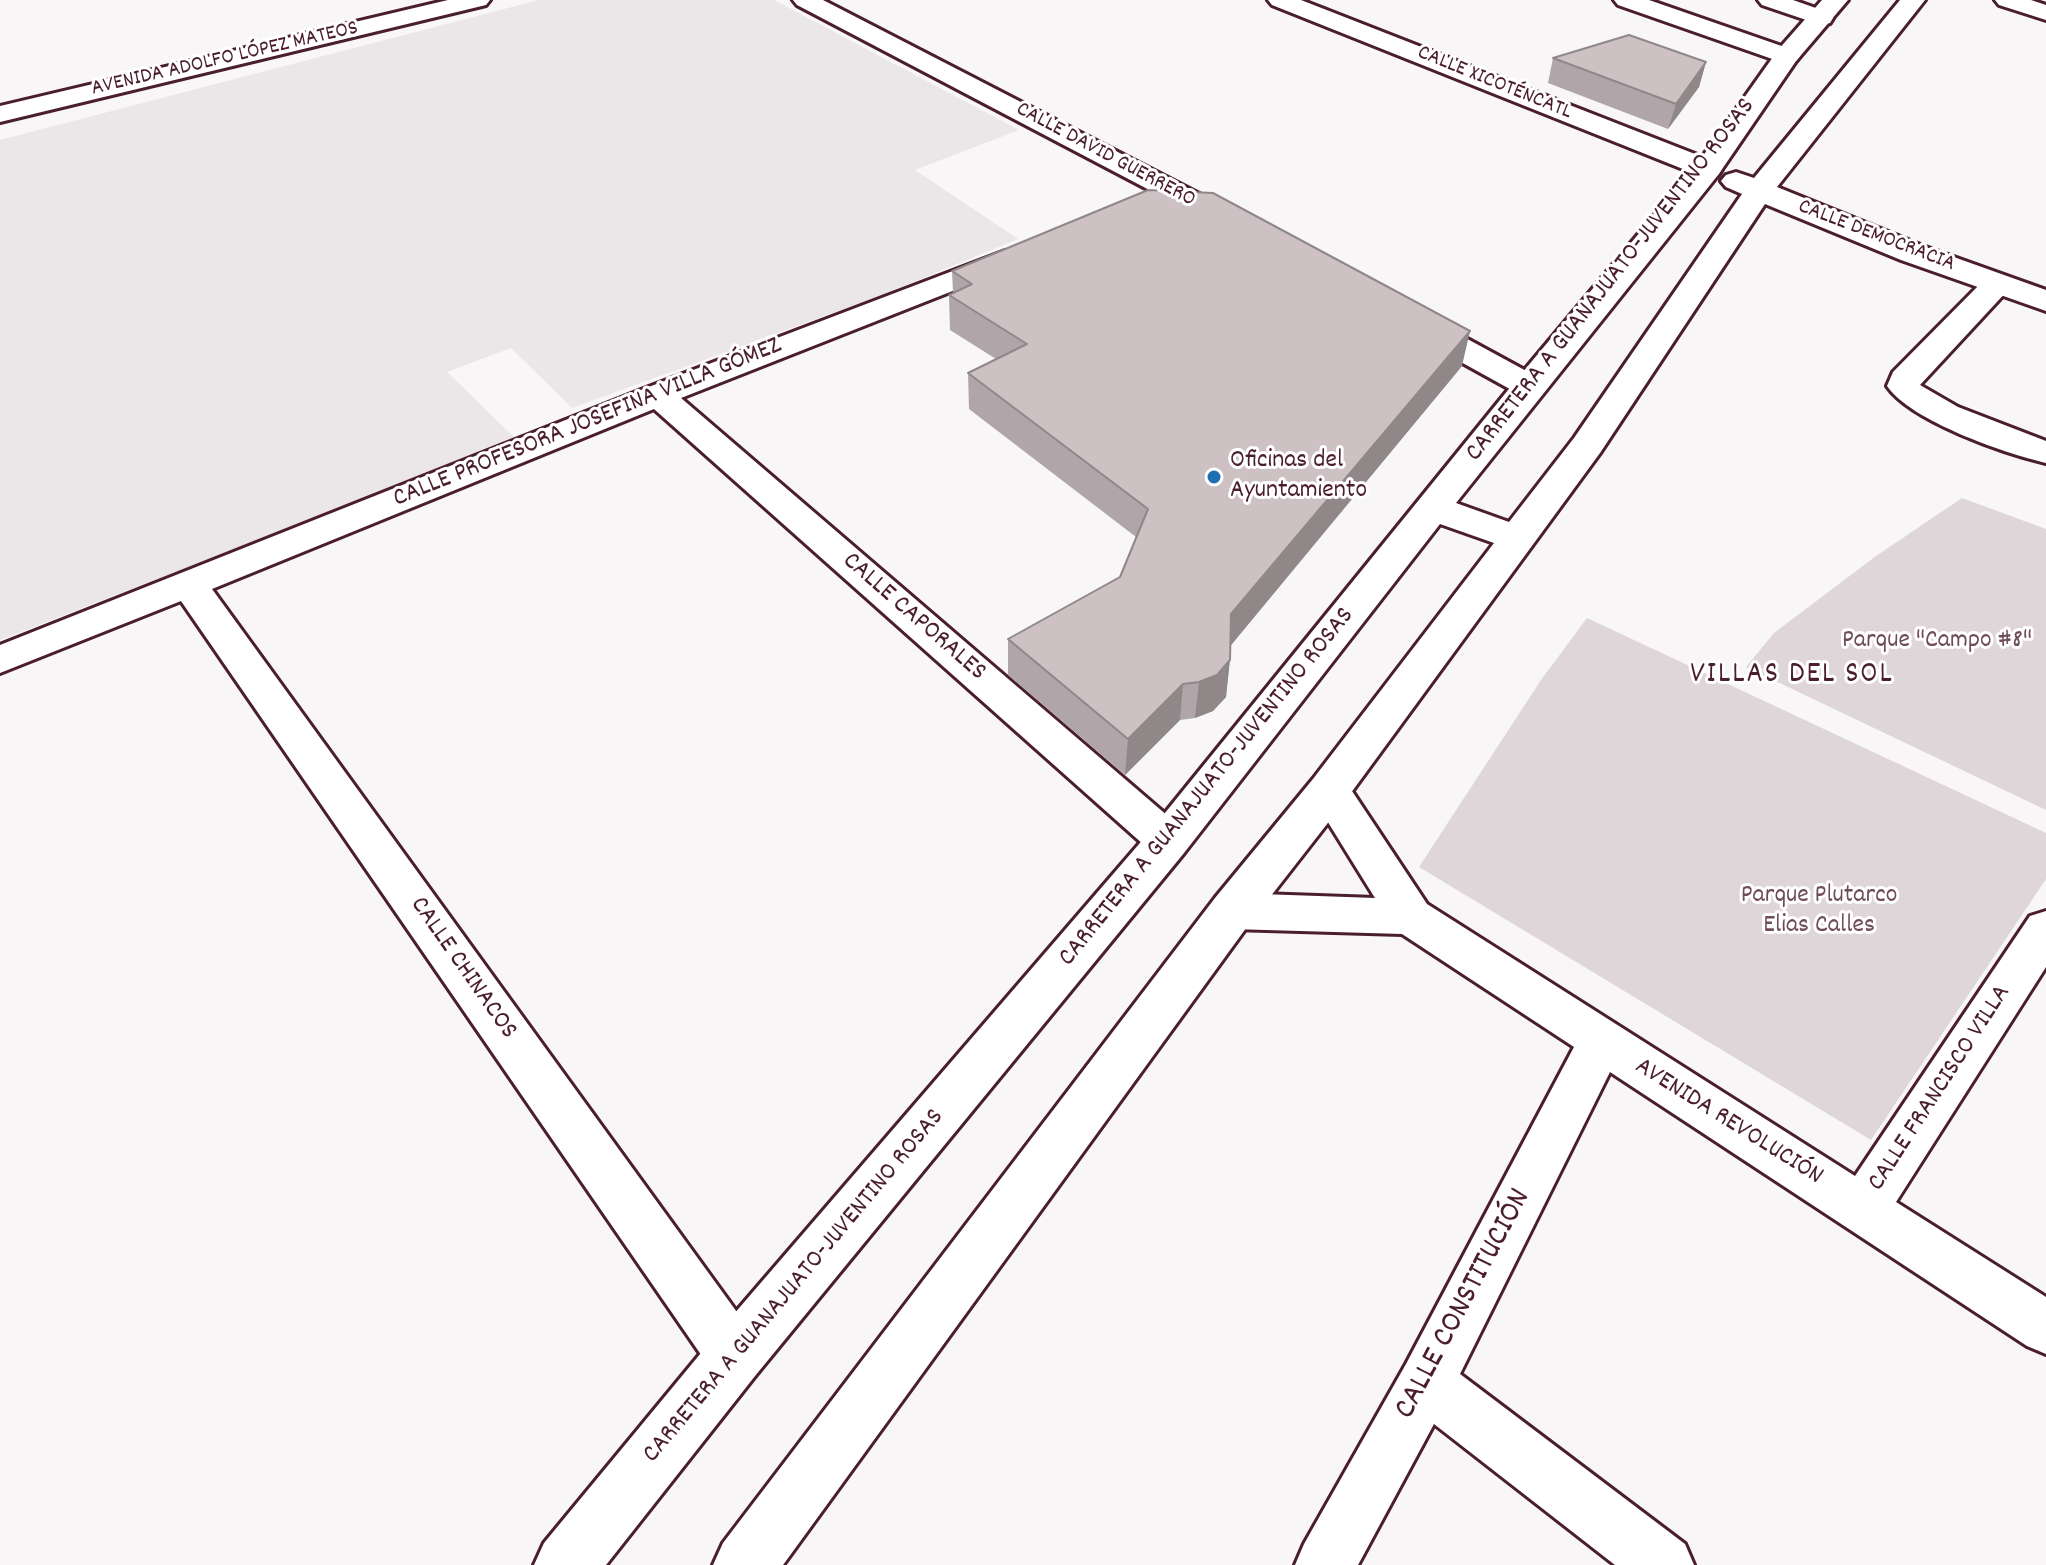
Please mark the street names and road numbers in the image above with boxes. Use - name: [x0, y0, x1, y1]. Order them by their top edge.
- street label: AVENIDA ADOLFO LÓPEZ MATEOS: [89, 16, 361, 104]
- street label: CALLE XICOTÉNCATL: [1413, 41, 1575, 127]
- street label: CARRETERA A GUANAJUATO-JUVENTINO ROSAS: [1460, 93, 1764, 469]
- street label: CALLE DAVID GUERRERO: [1011, 98, 1199, 214]
- street label: CALLE DEMOCRACIA: [1794, 195, 1958, 279]
- street label: CALLE PROFESORA JOSEFINA VILLA GÓMEZ: [389, 332, 787, 516]
- street label: CALLE CAPORALES: [835, 547, 991, 689]
- street label: CARRETERA A GUANAJUATO-JUVENTINO ROSAS: [1053, 602, 1363, 974]
- street label: CALLE CHINACOS: [401, 892, 523, 1046]
- street label: CALLE FRANCISCO VILLA: [1863, 980, 2019, 1198]
- street label: AVENIDA REVOLUCIÓN: [1628, 1053, 1828, 1193]
- street label: CARRETERA A GUANAJUATO-JUVENTINO ROSAS: [638, 1104, 952, 1470]
- street label: CALLE CONSTITUCIÓN: [1388, 1183, 1542, 1427]

